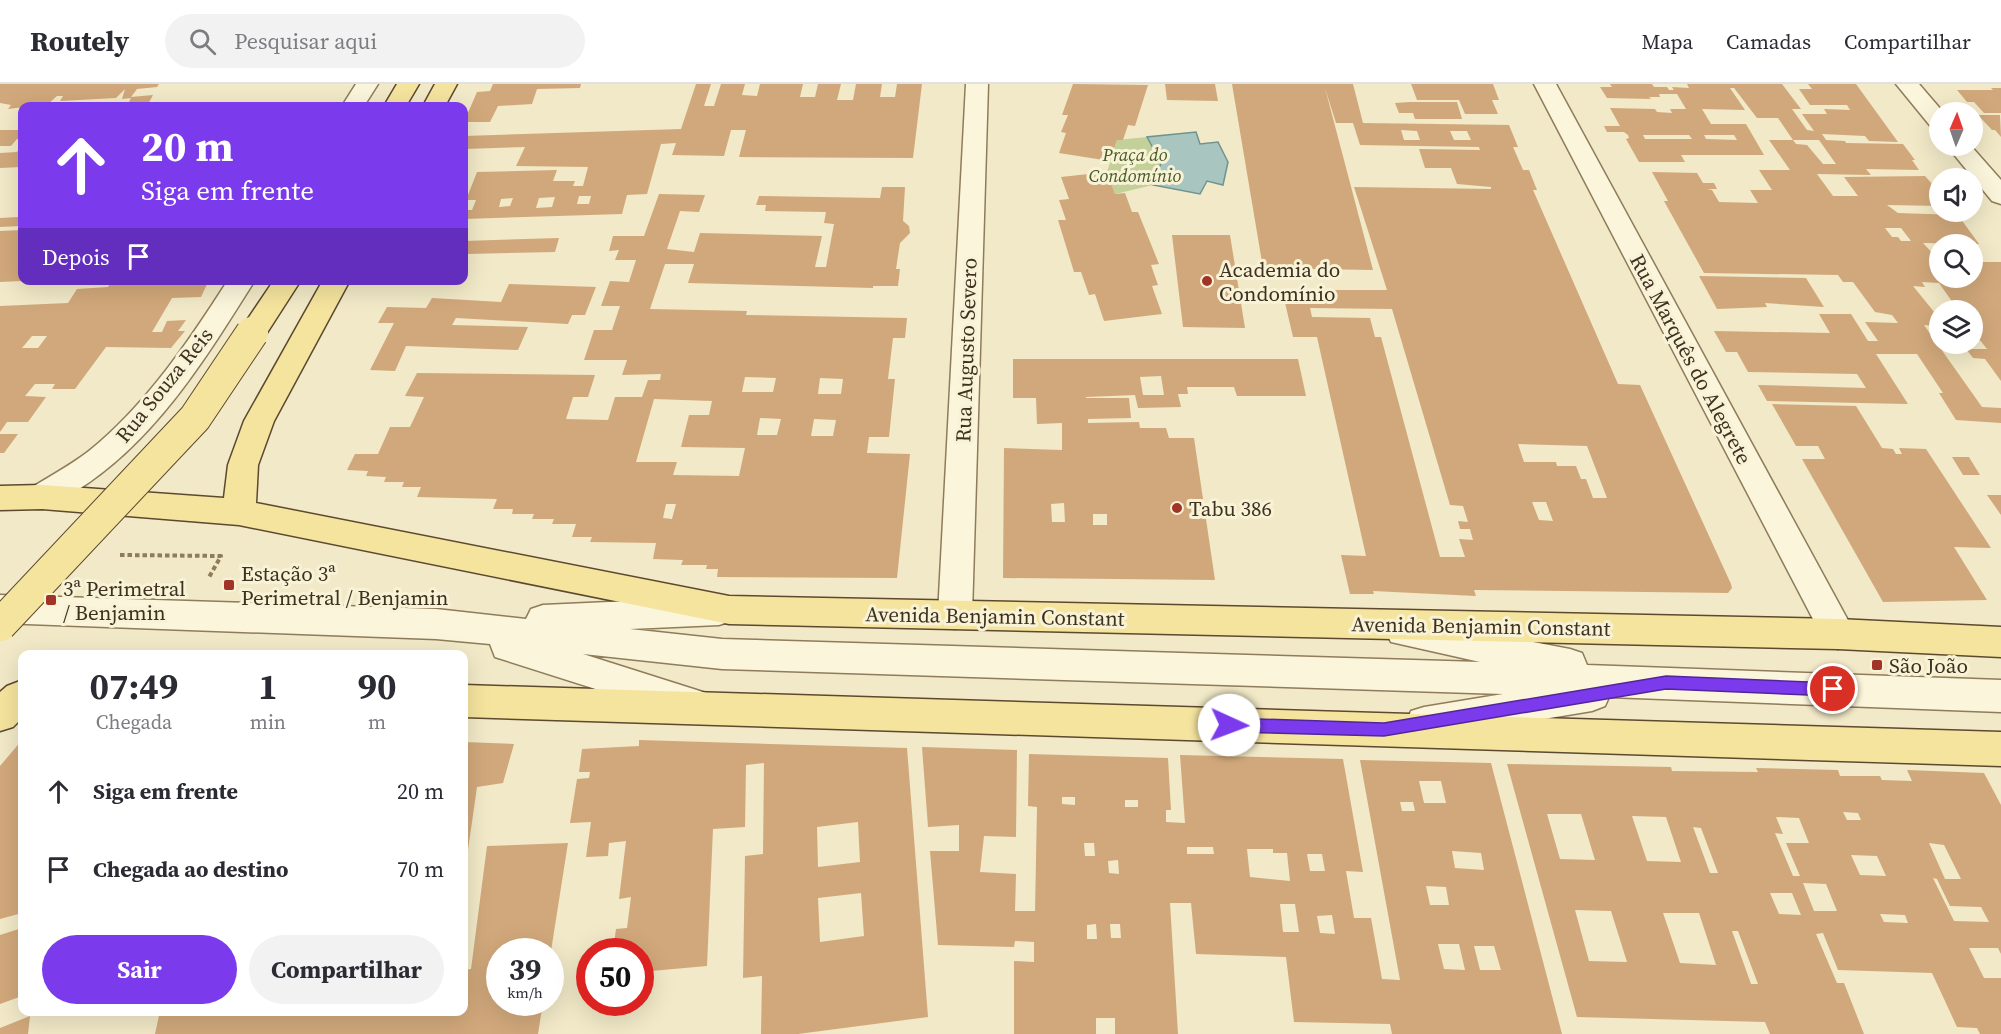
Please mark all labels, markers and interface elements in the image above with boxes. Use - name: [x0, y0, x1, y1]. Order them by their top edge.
- search box: [165, 14, 585, 68]
- text: Routely: [30, 22, 129, 60]
- icon: search: [186, 25, 219, 58]
- text: Pesquisar aqui: [234, 26, 377, 56]
- text: Mapa: [1641, 27, 1693, 56]
- text: Camadas: [1726, 27, 1811, 56]
- text: Compartilhar: [1844, 27, 1971, 56]
- north arrow: [1929, 102, 1983, 156]
- map controls: [1929, 102, 1983, 354]
- text: 20 m: [141, 117, 234, 175]
- icon: ahead: [42, 126, 120, 204]
- park label: Praça do Condomínio: [1089, 142, 1181, 188]
- button: sound: [1929, 168, 1983, 222]
- text: Siga em frente: [141, 172, 314, 209]
- button: search: [1929, 234, 1983, 288]
- icon: arrive: [122, 240, 155, 273]
- text: Depois: [42, 242, 110, 272]
- street label: Rua Marquês do Alegrete: [1623, 249, 1759, 469]
- place label: Academia do Condomínio: [1219, 255, 1340, 308]
- street label: Rua Augusto Severo: [948, 257, 984, 443]
- marker: Academia do Condomínio: [1200, 274, 1214, 288]
- button: layers: [1929, 300, 1983, 354]
- street label: Rua Souza Reis: [109, 321, 219, 449]
- place label: Tabu 386: [1189, 494, 1272, 523]
- marker: Tabu 386: [1170, 501, 1184, 515]
- place label: Estação 3ª Perimetral / Benjamin: [241, 559, 449, 612]
- place label: 3ª Perimetral / Benjamin: [63, 574, 186, 627]
- marker: Estação 3ª Perimetral / Benjamin: [222, 578, 236, 592]
- marker: 3ª Perimetral / Benjamin: [44, 593, 58, 607]
- street label: Avenida Benjamin Constant: [865, 599, 1125, 633]
- street label: Avenida Benjamin Constant: [1351, 609, 1611, 643]
- place label: São João: [1889, 651, 1968, 680]
- marker: São João: [1870, 658, 1884, 672]
- text: 07:49: [90, 662, 178, 711]
- text: 1: [258, 662, 278, 711]
- text: 90: [357, 662, 397, 711]
- pin: [1807, 663, 1858, 714]
- icon: arrive: [1816, 672, 1849, 705]
- position arrow: [1197, 693, 1261, 757]
- text: Chegada: [96, 708, 172, 736]
- text: min: [250, 708, 286, 736]
- text: m: [368, 708, 386, 736]
- icon: ahead: [42, 775, 75, 808]
- text: Siga em frente: [93, 776, 238, 806]
- text: 20 m: [397, 776, 444, 806]
- icon: arrive: [42, 853, 75, 886]
- text: Chegada ao destino: [93, 854, 288, 884]
- text: 70 m: [397, 854, 444, 884]
- button: Sair: [42, 935, 237, 1004]
- button: Compartilhar: [249, 935, 444, 1004]
- speed limit sign: 50: [576, 938, 654, 1016]
- text: 39: [509, 949, 541, 990]
- text: km/h: [507, 982, 543, 1003]

